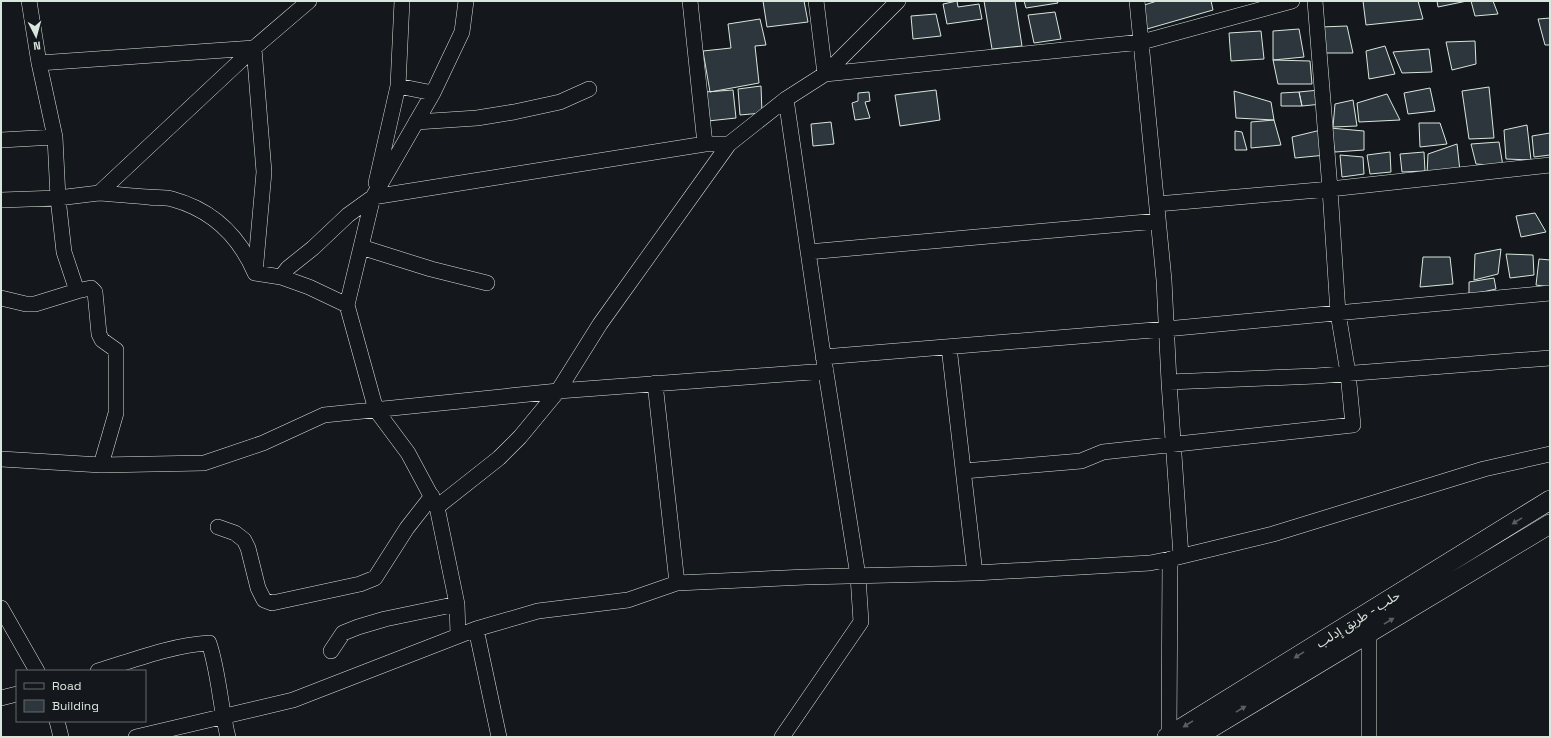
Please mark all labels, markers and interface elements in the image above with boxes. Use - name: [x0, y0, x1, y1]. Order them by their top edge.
- north arrow: [16, 16, 56, 56]
- text: N: [33, 39, 41, 53]
- one-way arrow: [1512, 517, 1522, 525]
- street label: حلب - طريق إدلب: [1313, 586, 1404, 652]
- one-way arrow: [1383, 618, 1395, 625]
- one-way arrow: [1293, 652, 1305, 659]
- legend: [16, 670, 146, 722]
- text: Road: [52, 678, 81, 694]
- text: Building: [52, 698, 99, 714]
- one-way arrow: [1236, 705, 1246, 713]
- one-way arrow: [1182, 720, 1194, 727]

